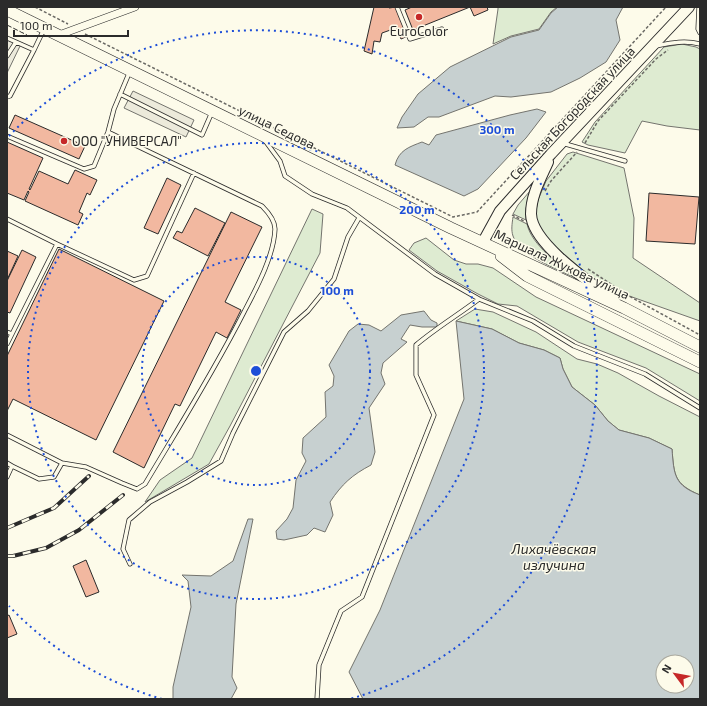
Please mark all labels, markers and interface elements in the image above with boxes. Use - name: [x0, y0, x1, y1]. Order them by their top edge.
- scale bar: [14, 12, 128, 38]
- marker: EuroColor: [414, 12, 424, 22]
- text: 100 m: [20, 18, 52, 32]
- place label: EuroColor: [390, 23, 448, 39]
- street label: Сельская Богородская улица: [506, 43, 638, 183]
- street label: улица Седова: [236, 102, 318, 152]
- text: 300 m: [479, 122, 515, 136]
- place label: ООО "УНИВЕРСАЛ": [72, 133, 182, 149]
- marker: ООО "УНИВЕРСАЛ": [59, 136, 69, 146]
- text: 200 m: [399, 202, 435, 216]
- street label: Маршала Жукова улица: [492, 226, 632, 302]
- text: 100 m: [320, 283, 354, 297]
- centre of rings: [249, 364, 263, 378]
- water label: Лихачёвская излучина: [511, 540, 596, 573]
- north arrow: [655, 654, 695, 694]
- text: N: [658, 662, 674, 675]

